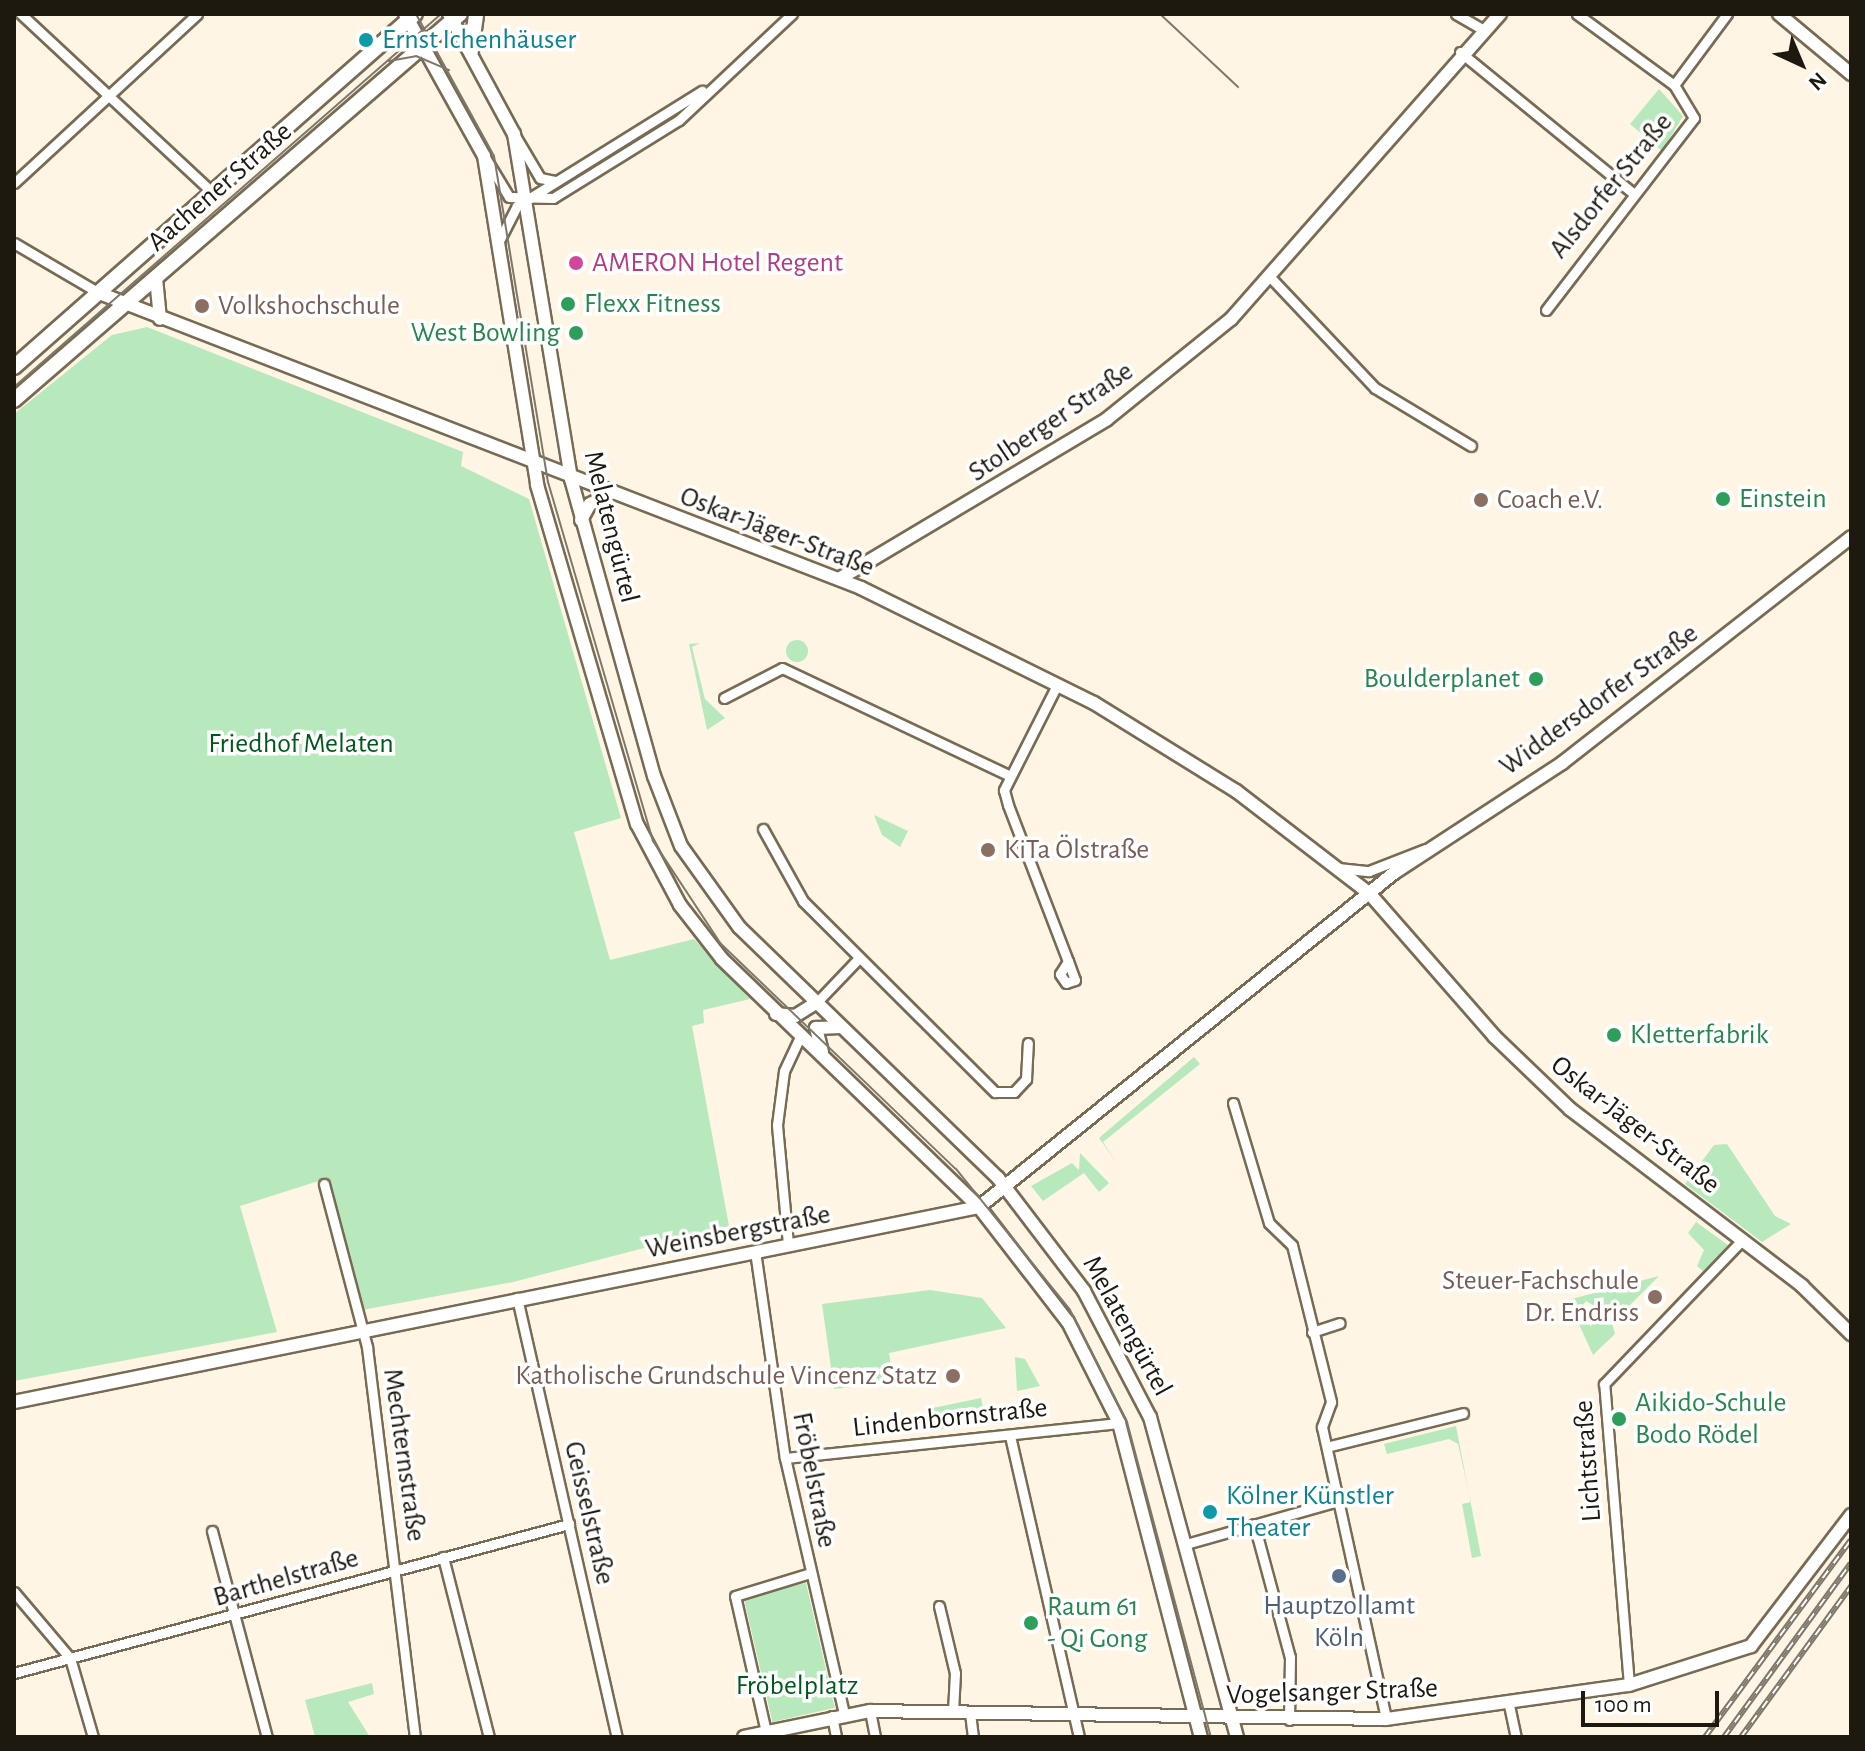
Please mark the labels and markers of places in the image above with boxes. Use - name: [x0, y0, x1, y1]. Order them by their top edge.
- place label: Ernst Ichenhäuser: [382, 23, 576, 57]
- marker: Ernst Ichenhäuser: [357, 31, 375, 49]
- place label: AMERON Hotel Regent: [592, 246, 843, 280]
- marker: AMERON Hotel Regent: [567, 254, 585, 272]
- place label: Flexx Fitness: [584, 287, 721, 321]
- place label: Volkshochschule: [218, 289, 400, 323]
- marker: Flexx Fitness: [559, 295, 577, 313]
- marker: Volkshochschule: [193, 297, 211, 315]
- place label: West Bowling: [411, 316, 560, 350]
- marker: West Bowling: [567, 324, 585, 342]
- place label: Einstein: [1739, 482, 1827, 516]
- place label: Coach e.V.: [1497, 483, 1603, 517]
- marker: Einstein: [1714, 490, 1732, 508]
- marker: Coach e.V.: [1472, 491, 1490, 509]
- place label: Boulderplanet: [1364, 662, 1520, 696]
- marker: Boulderplanet: [1527, 670, 1545, 688]
- place label: KiTa Ölstraße: [1004, 833, 1149, 867]
- marker: KiTa Ölstraße: [979, 841, 997, 859]
- place label: Kletterfabrik: [1630, 1018, 1768, 1052]
- marker: Kletterfabrik: [1605, 1026, 1623, 1044]
- place label: Steuer-Fachschule Dr. Endriss: [1442, 1264, 1639, 1330]
- marker: Steuer-Fachschule Dr. Endriss: [1646, 1288, 1664, 1306]
- place label: Katholische Grundschule Vincenz Statz: [515, 1359, 937, 1393]
- marker: Katholische Grundschule Vincenz Statz: [944, 1367, 962, 1385]
- place label: Aikido-Schule Bodo Rödel: [1635, 1386, 1786, 1452]
- marker: Aikido-Schule Bodo Rödel: [1610, 1410, 1628, 1428]
- place label: Kölner Künstler Theater: [1226, 1479, 1394, 1545]
- marker: Kölner Künstler Theater: [1201, 1503, 1219, 1521]
- marker: Hauptzollamt Köln: [1330, 1567, 1348, 1585]
- place label: Hauptzollamt Köln: [1263, 1589, 1415, 1655]
- place label: Raum 61 - Qi Gong: [1047, 1590, 1147, 1656]
- marker: Raum 61 - Qi Gong: [1022, 1614, 1040, 1632]

